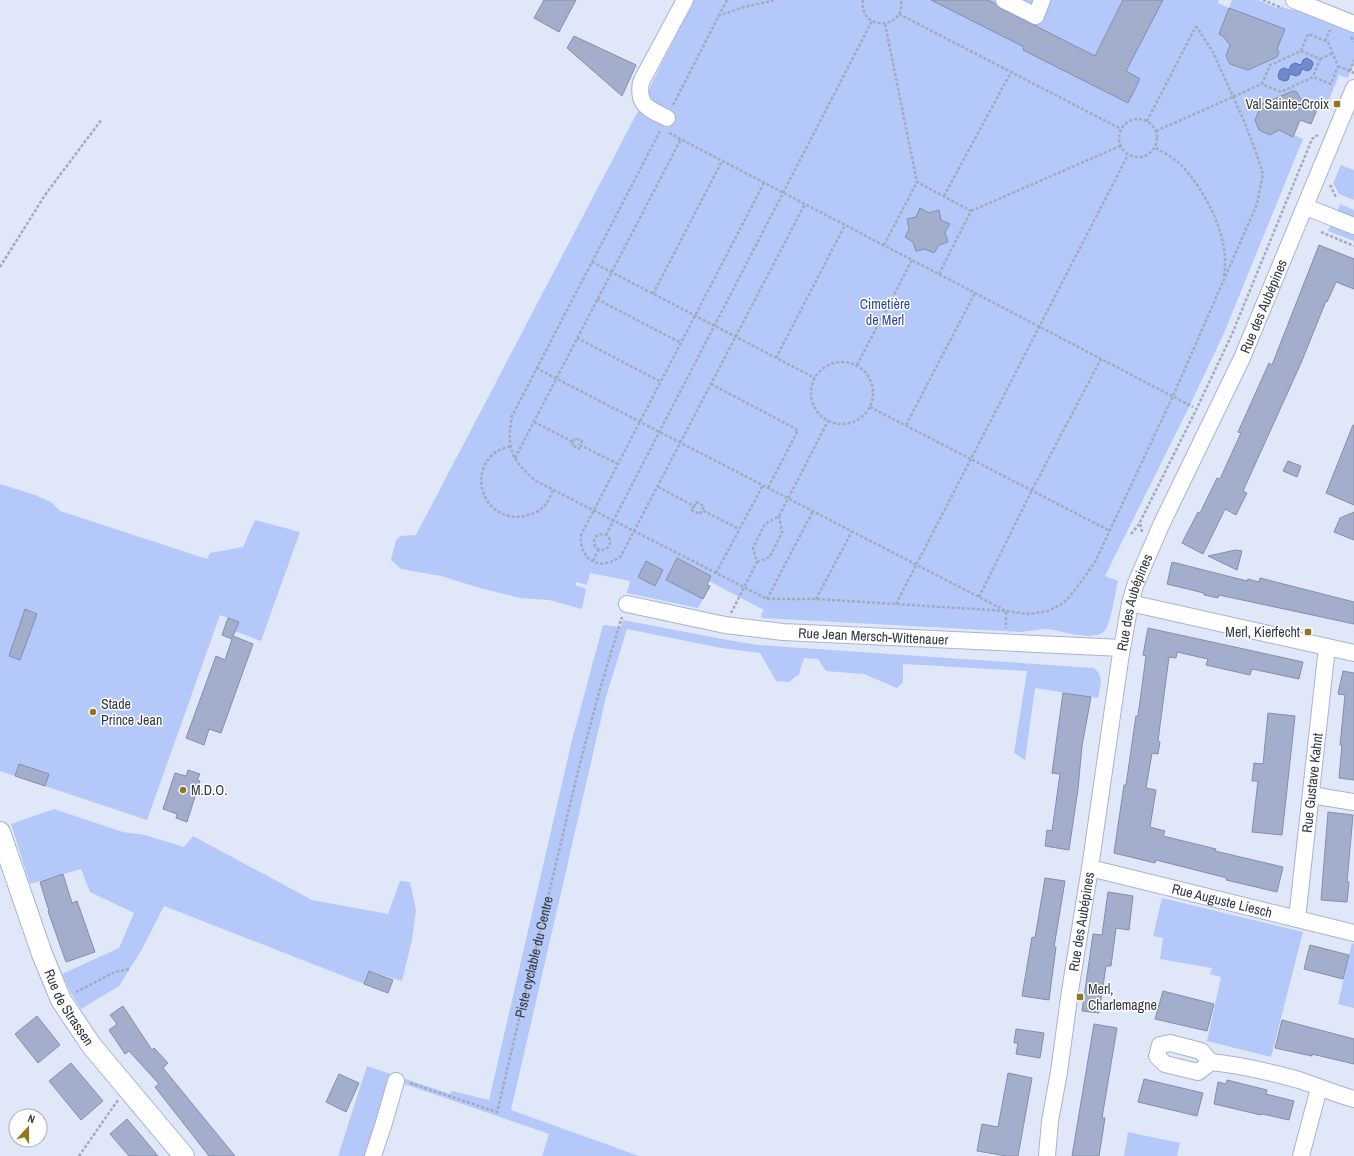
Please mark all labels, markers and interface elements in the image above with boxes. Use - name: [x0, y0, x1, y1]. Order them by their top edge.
- place label: Val Sainte-Croix: [1246, 95, 1329, 113]
- marker: Val Sainte-Croix: [1332, 99, 1342, 109]
- street label: Rue des Aubépines: [1236, 256, 1291, 356]
- park label: Cimetière de Merl: [860, 295, 910, 329]
- street label: Rue des Aubépines: [1113, 551, 1157, 652]
- place label: Merl, Kierfecht: [1225, 623, 1300, 641]
- street label: Rue Jean Mersch-Wittenauer: [798, 624, 949, 649]
- marker: Merl, Kierfecht: [1303, 627, 1313, 637]
- place label: Stade Prince Jean: [101, 695, 162, 729]
- marker: Stade Prince Jean: [88, 707, 98, 717]
- street label: Rue Gustave Kahnt: [1298, 732, 1326, 834]
- place label: M.D.O.: [191, 781, 227, 799]
- marker: M.D.O.: [178, 785, 188, 795]
- street label: Rue des Aubépines: [1064, 870, 1098, 973]
- street label: Rue Auguste Liesch: [1170, 879, 1274, 922]
- street label: Piste cyclable du Centre: [511, 894, 557, 1020]
- street label: Rue de Strassen: [40, 966, 98, 1049]
- place label: Merl, Charlemagne: [1088, 980, 1157, 1014]
- marker: Merl, Charlemagne: [1075, 992, 1085, 1002]
- north arrow: [8, 1108, 48, 1148]
- text: N: [26, 1111, 37, 1126]

